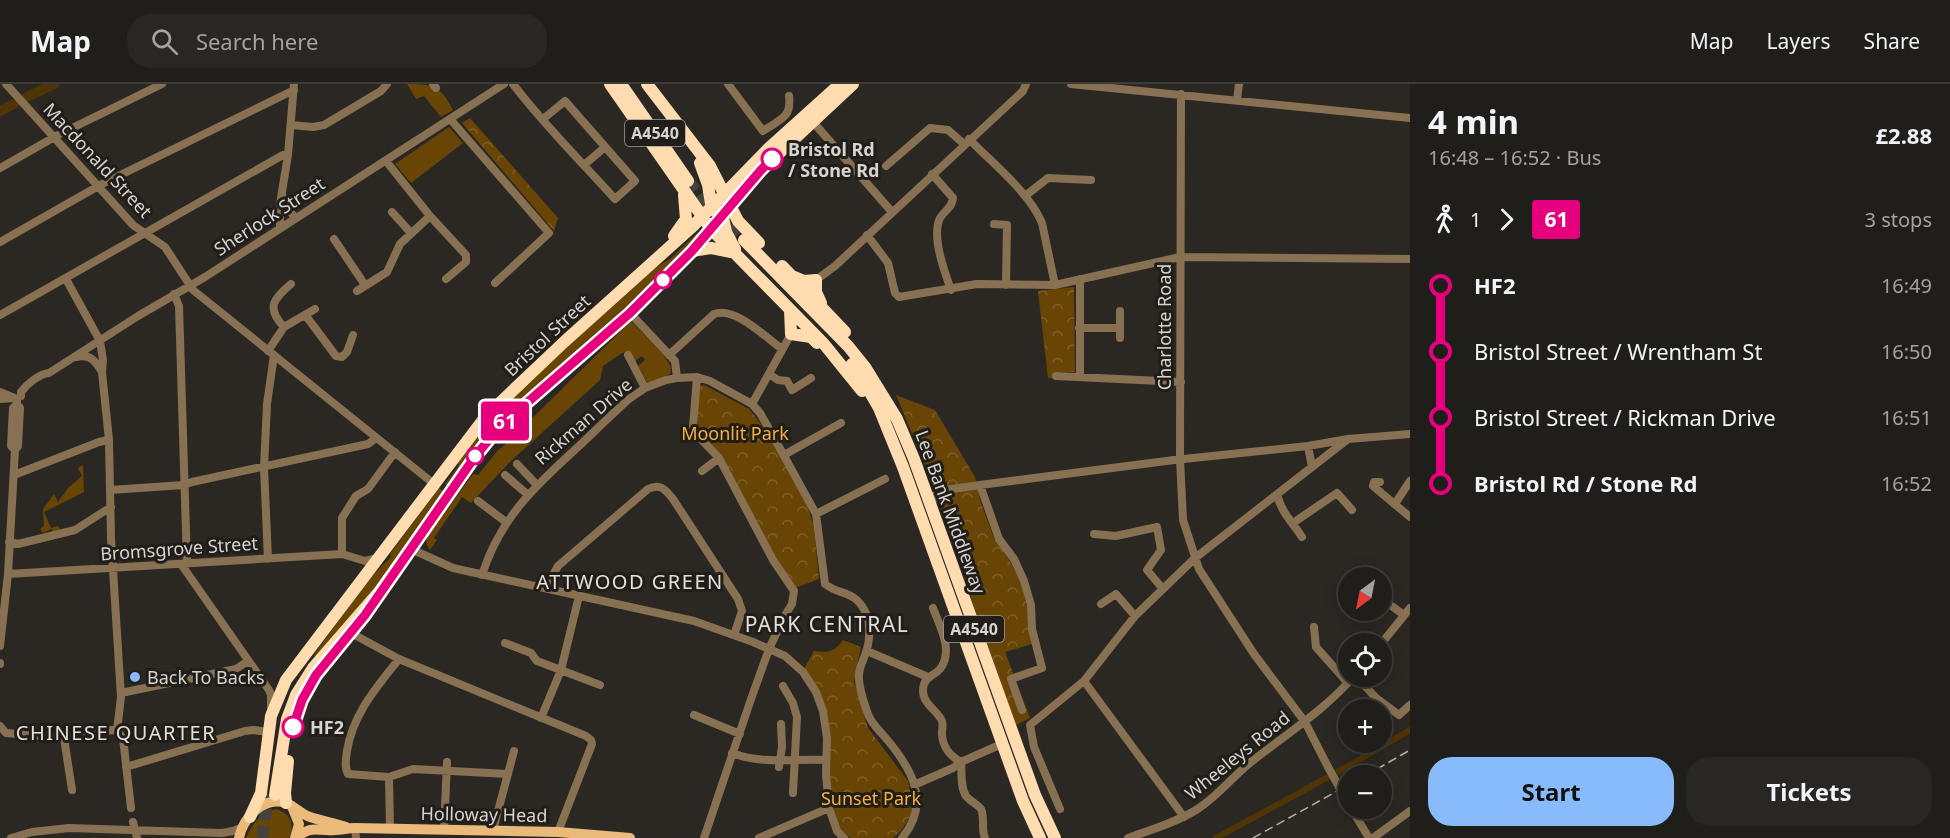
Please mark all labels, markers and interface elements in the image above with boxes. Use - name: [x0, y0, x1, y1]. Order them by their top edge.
- search box: [127, 14, 547, 68]
- text: Map: [30, 22, 91, 60]
- icon: search: [148, 25, 181, 58]
- text: Search here: [196, 26, 318, 56]
- text: Map: [1690, 27, 1734, 55]
- text: Layers: [1767, 27, 1831, 55]
- text: Share: [1864, 27, 1920, 55]
- street label: Macdonald Street: [38, 97, 158, 223]
- text: 4 min: [1428, 99, 1519, 144]
- road number: A4540: [625, 120, 685, 146]
- text: £2.88: [1875, 120, 1932, 150]
- place label: Bristol Rd / Stone Rd: [788, 137, 879, 182]
- text: 16:48 – 16:52 · Bus: [1428, 144, 1601, 171]
- marker: Bristol Rd / Stone Rd: [761, 148, 783, 170]
- street label: Sherlock Street: [209, 171, 329, 261]
- icon: walk: [1428, 203, 1461, 236]
- icon: forward: [1490, 203, 1523, 236]
- text: 61: [1544, 205, 1568, 233]
- text: 1: [1470, 206, 1481, 233]
- text: 3 stops: [1865, 206, 1932, 233]
- street label: Charlotte Road: [1152, 264, 1176, 390]
- text: HF2: [1474, 270, 1516, 300]
- unlabelled marker: [654, 271, 672, 289]
- text: 16:49: [1881, 272, 1932, 299]
- street label: Bristol Street: [499, 289, 596, 381]
- text: Bristol Street / Wrentham St: [1474, 336, 1762, 366]
- text: 16:50: [1881, 338, 1932, 365]
- street label: Rickman Drive: [529, 372, 637, 470]
- line badge: 61: [478, 402, 532, 440]
- text: Bristol Street / Rickman Drive: [1474, 402, 1776, 432]
- text: 16:51: [1881, 404, 1932, 431]
- text: 61: [493, 407, 517, 435]
- park label: Moonlit Park: [681, 421, 789, 445]
- street label: Lee Bank Middleway: [910, 427, 992, 598]
- unlabelled marker: [466, 447, 484, 465]
- text: Bristol Rd / Stone Rd: [1474, 468, 1697, 498]
- text: 16:52: [1881, 470, 1932, 497]
- street label: Bromsgrove Street: [99, 530, 259, 565]
- north arrow: [1338, 567, 1392, 621]
- map controls: [1338, 567, 1392, 819]
- district label: ATTWOOD GREEN: [536, 568, 724, 595]
- district label: PARK CENTRAL: [745, 610, 909, 638]
- road number: A4540: [944, 616, 1004, 642]
- button: locate: [1338, 633, 1392, 687]
- place label: Back To Backs: [147, 665, 265, 689]
- marker: Back To Backs: [128, 670, 142, 684]
- button: +: [1338, 699, 1392, 753]
- street label: Wheeleys Road: [1180, 705, 1294, 805]
- place label: HF2: [310, 715, 344, 739]
- marker: HF2: [282, 716, 304, 738]
- district label: CHINESE QUARTER: [16, 719, 216, 746]
- button: Start: [1428, 757, 1674, 826]
- button: Tickets: [1686, 757, 1932, 826]
- button: −: [1338, 765, 1392, 819]
- park label: Sunset Park: [821, 786, 921, 810]
- street label: Holloway Head: [420, 801, 548, 827]

